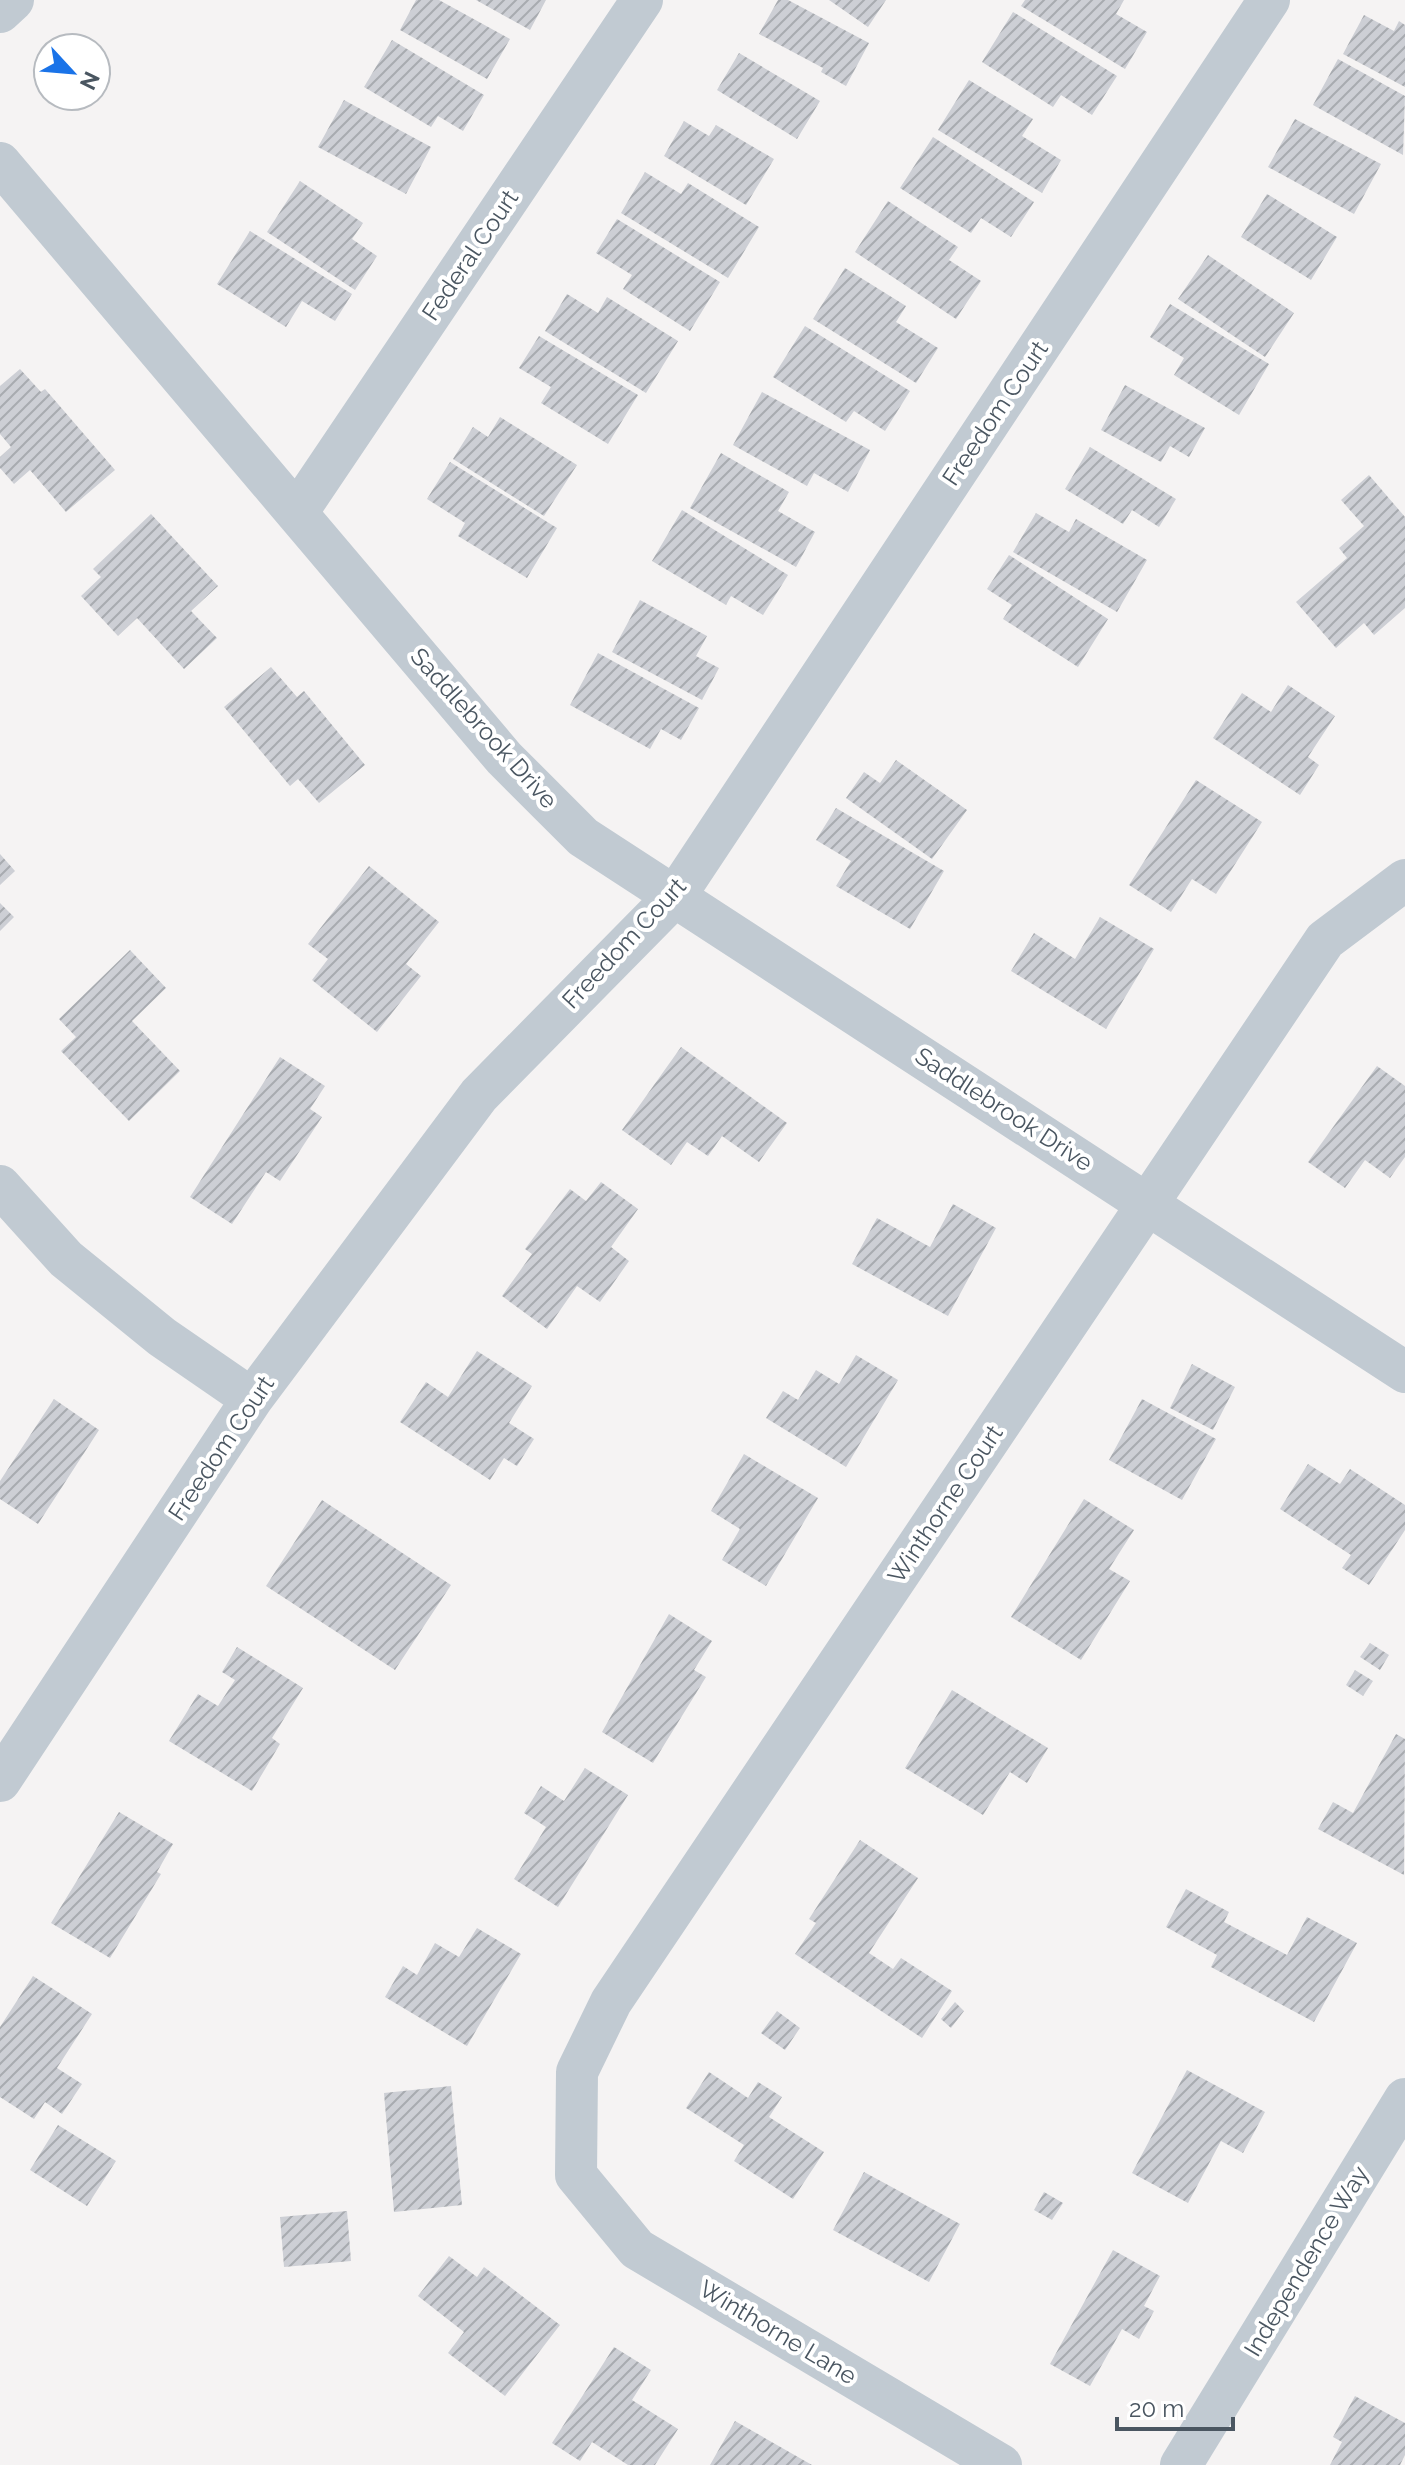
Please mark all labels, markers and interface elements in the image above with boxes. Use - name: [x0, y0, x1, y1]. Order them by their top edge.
- north arrow: [32, 32, 112, 112]
- text: N: [75, 68, 105, 94]
- street label: Federal Court: [416, 184, 524, 326]
- street label: Freedom Court: [936, 335, 1054, 491]
- street label: Saddlebrook Drive: [404, 642, 564, 814]
- street label: Freedom Court: [556, 872, 692, 1014]
- street label: Saddlebrook Drive: [910, 1041, 1098, 1177]
- street label: Freedom Court: [162, 1370, 280, 1526]
- street label: Winthorne Court: [881, 1419, 1009, 1589]
- street label: Independence Way: [1238, 2161, 1374, 2361]
- street label: Winthorne Lane: [694, 2274, 862, 2390]
- scale bar: [1117, 2381, 1233, 2431]
- text: 20 m: [1129, 2394, 1184, 2423]

